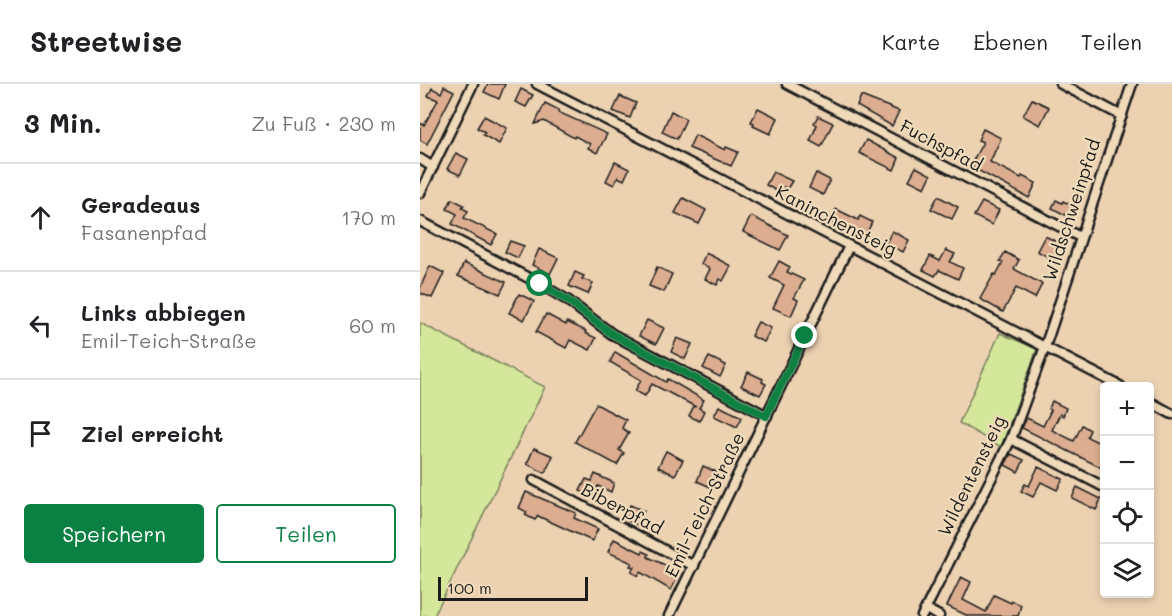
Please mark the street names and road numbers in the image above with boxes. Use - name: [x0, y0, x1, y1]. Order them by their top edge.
- street label: Fuchspfad: [896, 113, 987, 177]
- street label: Wildschweinpfad: [1037, 136, 1105, 284]
- street label: Kaninchensteig: [772, 179, 901, 261]
- street label: Wildentensteig: [932, 411, 1011, 540]
- street label: Emil-Teich-Straße: [659, 428, 750, 581]
- street label: Biberpfad: [578, 477, 667, 540]

